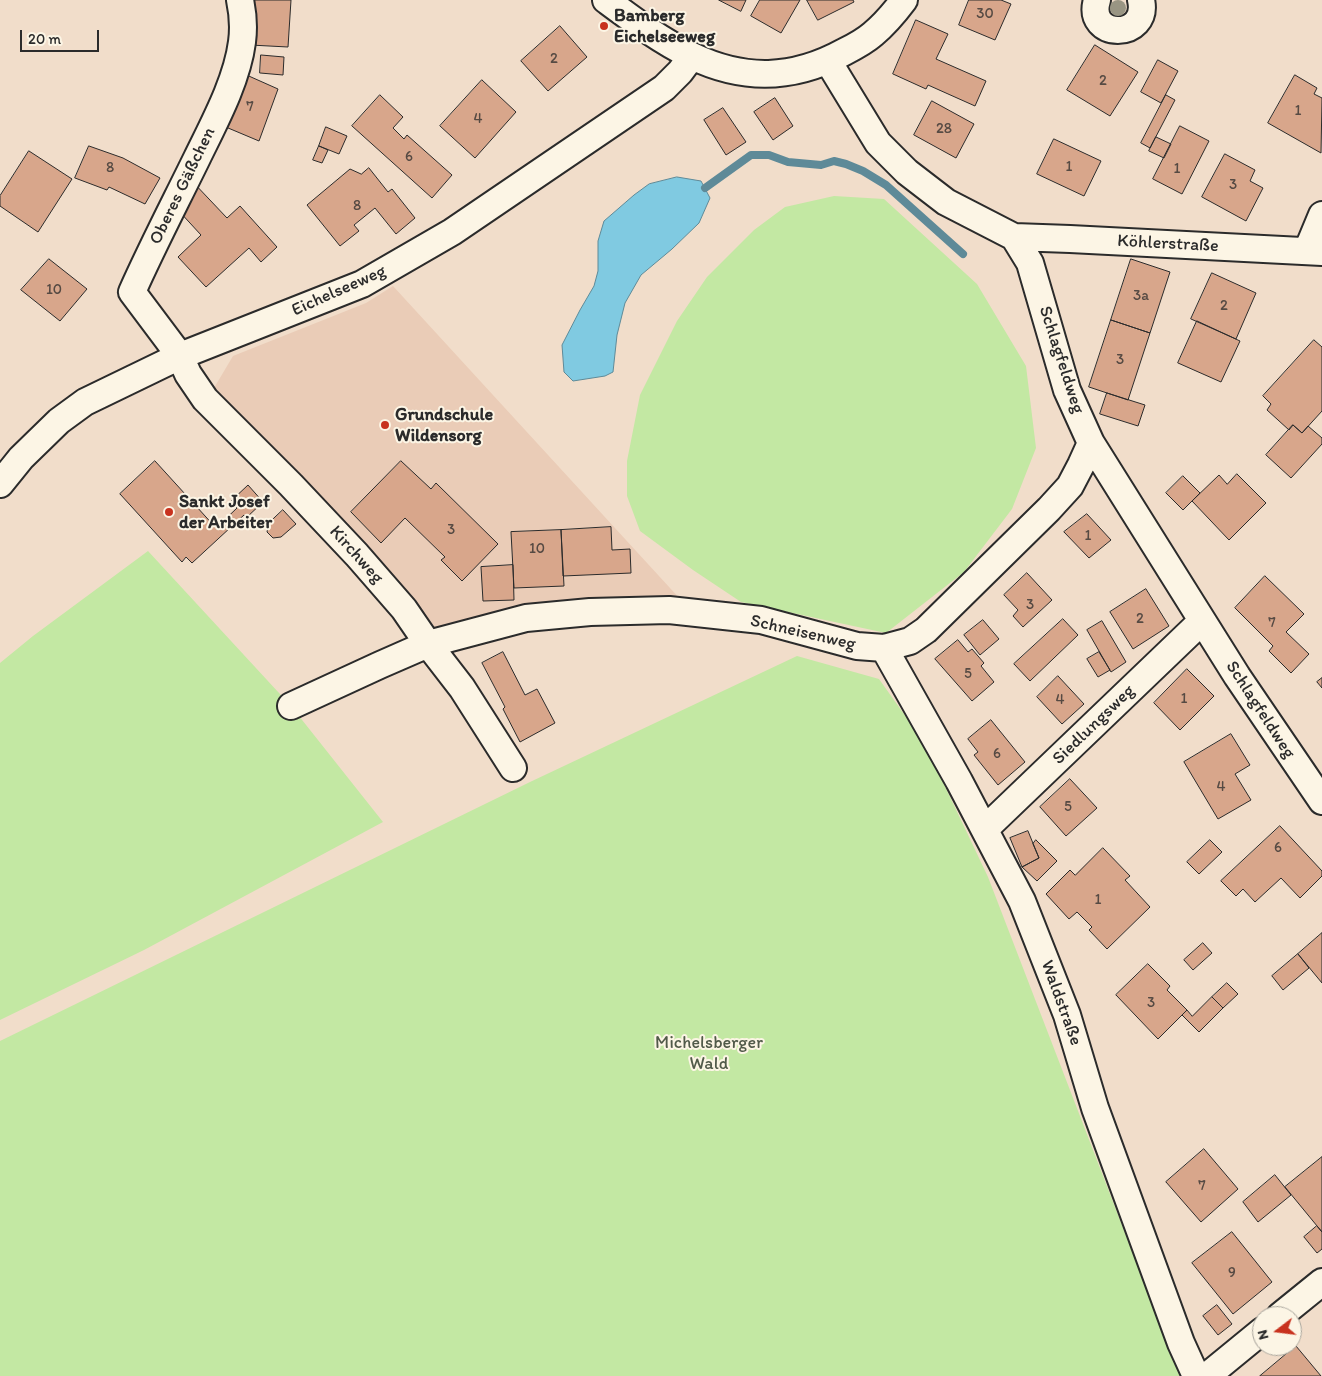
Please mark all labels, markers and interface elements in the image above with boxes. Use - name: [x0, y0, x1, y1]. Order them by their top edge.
- place label: Bamberg Eichelseeweg: [614, 5, 715, 48]
- house number: 30: [976, 5, 994, 23]
- scale bar: [22, 20, 101, 52]
- marker: Bamberg Eichelseeweg: [598, 20, 610, 32]
- text: 20 m: [28, 30, 61, 48]
- house number: 2: [550, 50, 558, 68]
- house number: 2: [1099, 72, 1107, 90]
- house number: 7: [246, 98, 254, 116]
- house number: 1: [1295, 102, 1301, 120]
- house number: 4: [473, 110, 483, 128]
- house number: 28: [936, 120, 952, 138]
- street label: Oberes Gäßchen: [145, 124, 221, 248]
- house number: 6: [405, 148, 413, 166]
- house number: 1: [1066, 158, 1072, 176]
- house number: 8: [106, 159, 114, 177]
- house number: 1: [1174, 160, 1180, 178]
- house number: 3: [1229, 176, 1237, 194]
- house number: 8: [353, 197, 361, 215]
- street label: Köhlerstraße: [1117, 231, 1219, 257]
- street label: Eichelseeweg: [288, 261, 390, 321]
- house number: 10: [46, 281, 62, 299]
- house number: 3a: [1133, 287, 1149, 305]
- house number: 2: [1220, 297, 1228, 315]
- street label: Schlagfeldweg: [1033, 303, 1089, 417]
- house number: 3: [1116, 351, 1124, 369]
- place label: Grundschule Wildensorg: [395, 404, 493, 446]
- marker: Grundschule Wildensorg: [379, 419, 391, 431]
- place label: Sankt Josef der Arbeiter: [179, 491, 272, 534]
- marker: Sankt Josef der Arbeiter: [163, 506, 175, 518]
- street label: Kirchweg: [324, 521, 388, 589]
- house number: 3: [447, 521, 455, 539]
- house number: 1: [1085, 527, 1091, 545]
- house number: 10: [529, 540, 545, 558]
- house number: 3: [1026, 596, 1034, 614]
- street label: Schneisenweg: [748, 610, 858, 656]
- house number: 2: [1136, 610, 1144, 628]
- house number: 7: [1268, 614, 1276, 632]
- street label: Schlagfeldweg: [1220, 657, 1300, 763]
- house number: 5: [964, 665, 972, 683]
- street label: Siedlungsweg: [1048, 680, 1140, 770]
- house number: 1: [1181, 690, 1187, 708]
- house number: 4: [1055, 691, 1065, 709]
- house number: 6: [993, 745, 1001, 763]
- house number: 4: [1216, 778, 1226, 796]
- house number: 5: [1064, 798, 1072, 816]
- house number: 6: [1274, 839, 1282, 857]
- house number: 1: [1095, 891, 1101, 909]
- street label: Waldstraße: [1036, 957, 1086, 1049]
- house number: 3: [1147, 994, 1155, 1012]
- park label: Michelsberger Wald: [655, 1032, 763, 1074]
- house number: 7: [1198, 1177, 1206, 1195]
- house number: 9: [1228, 1264, 1236, 1282]
- north arrow: [1252, 1306, 1302, 1356]
- text: N: [1254, 1328, 1272, 1342]

